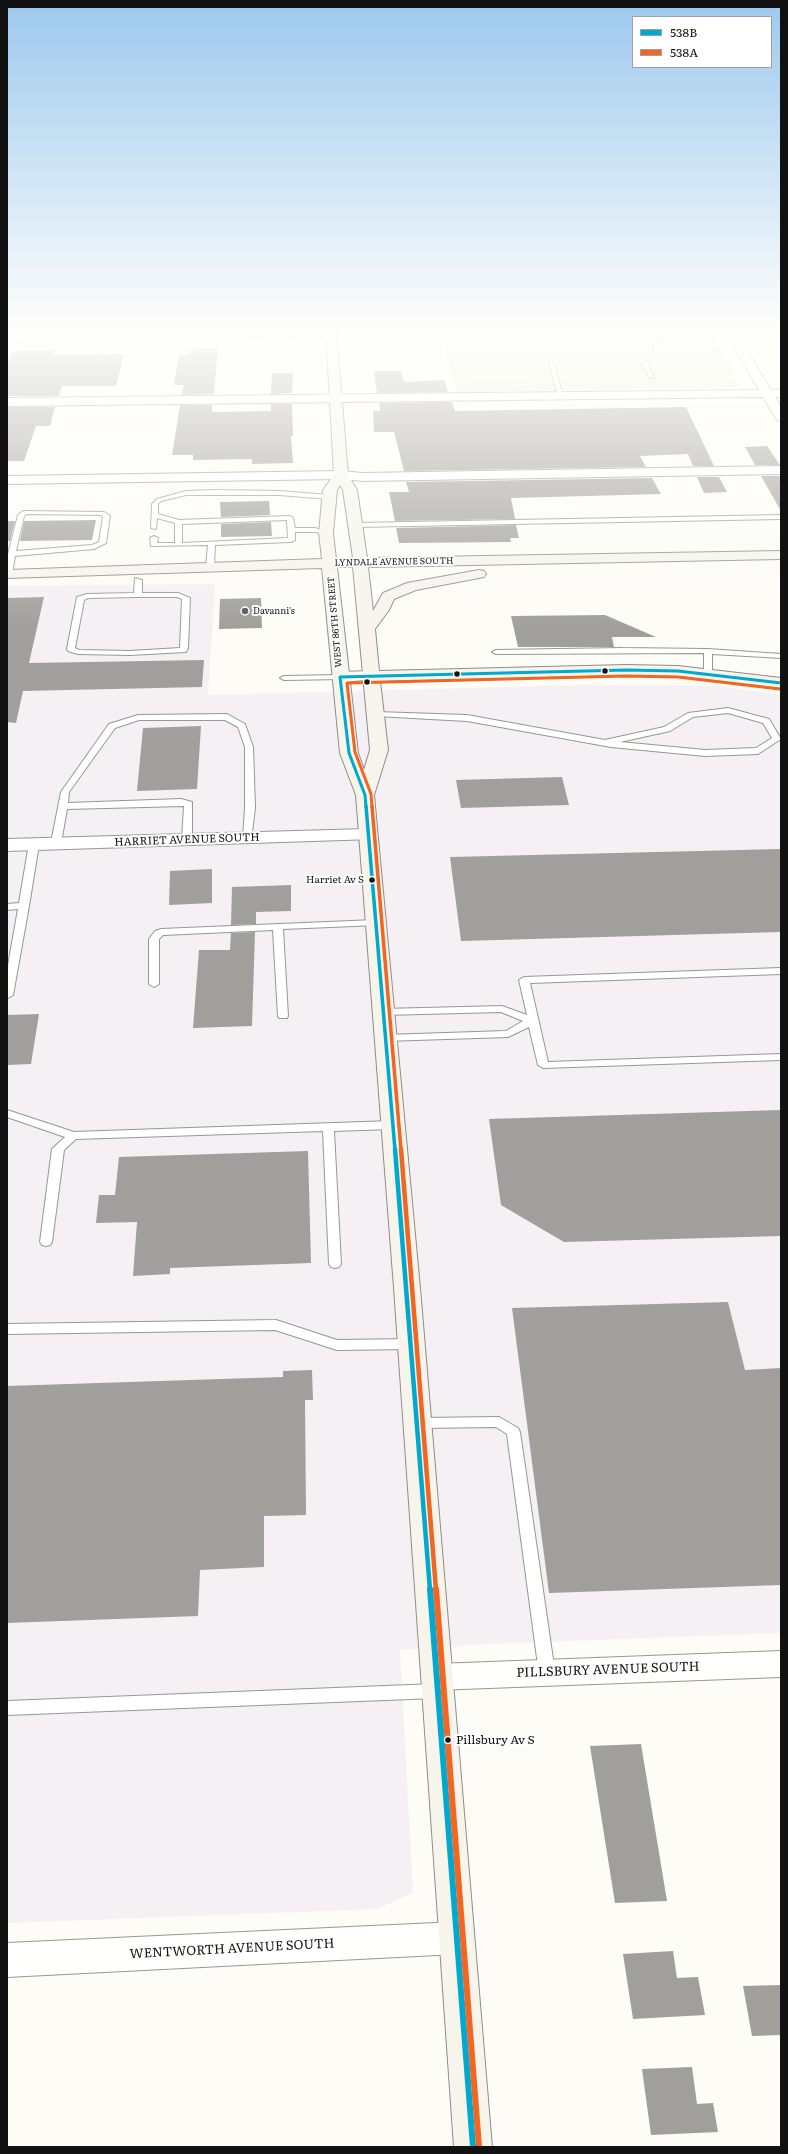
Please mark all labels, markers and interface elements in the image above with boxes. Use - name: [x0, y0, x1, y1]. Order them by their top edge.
- legend: [632, 16, 772, 68]
- text: 538B: [670, 23, 697, 41]
- text: 538A: [670, 43, 698, 61]
- street label: LYNDALE AVENUE SOUTH: [334, 556, 454, 568]
- street label: WEST 86TH STREET: [326, 576, 344, 668]
- marker: Davanni's: [240, 606, 250, 616]
- place label: Davanni's: [253, 606, 295, 616]
- unlabelled marker: [600, 666, 610, 676]
- unlabelled marker: [452, 669, 462, 679]
- unlabelled marker: [362, 677, 372, 687]
- street label: HARRIET AVENUE SOUTH: [114, 831, 260, 849]
- place label: Harriet Av S: [306, 874, 364, 886]
- marker: Harriet Av S: [367, 875, 377, 885]
- street label: PILLSBURY AVENUE SOUTH: [516, 1659, 700, 1681]
- place label: Pillsbury Av S: [456, 1733, 535, 1747]
- marker: Pillsbury Av S: [443, 1735, 453, 1745]
- street label: WENTWORTH AVENUE SOUTH: [129, 1936, 335, 1962]

